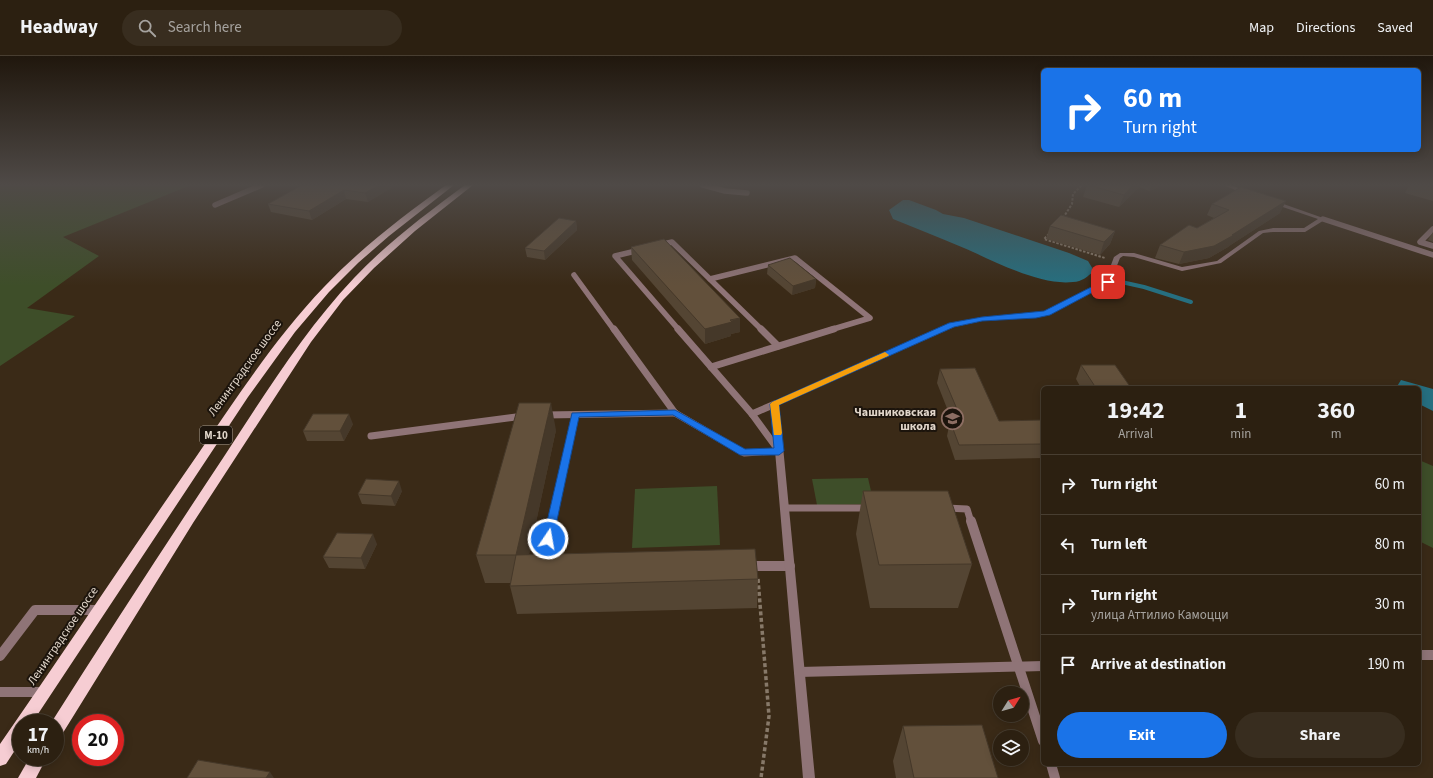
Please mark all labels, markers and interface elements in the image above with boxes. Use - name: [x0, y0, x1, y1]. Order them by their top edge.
- search box: [122, 10, 402, 46]
- text: Headway: [20, 14, 98, 41]
- icon: search: [136, 17, 158, 39]
- text: Search here: [168, 17, 242, 38]
- text: Map: [1249, 18, 1274, 38]
- text: Directions: [1296, 18, 1355, 38]
- text: Saved: [1377, 18, 1413, 38]
- text: 60 m: [1123, 78, 1182, 118]
- icon: right: [1057, 84, 1109, 136]
- text: Turn right: [1123, 115, 1197, 140]
- pin: [1091, 265, 1125, 299]
- icon: arrive: [1097, 271, 1119, 293]
- street label: Ленинградское шоссе: [204, 316, 286, 420]
- text: 19:42: [1107, 393, 1165, 428]
- text: 1: [1235, 393, 1247, 428]
- text: 360: [1317, 393, 1355, 428]
- place label: Чашниковская школа: [854, 404, 936, 435]
- school or university icon: Чашниковская школа: [939, 406, 965, 432]
- text: Arrival: [1118, 425, 1153, 443]
- text: min: [1230, 425, 1251, 443]
- text: m: [1331, 425, 1342, 443]
- road number: М-10: [200, 426, 232, 444]
- icon: right: [1057, 474, 1079, 496]
- text: Turn right: [1091, 474, 1157, 495]
- text: 60 m: [1375, 474, 1405, 495]
- position arrow: [527, 518, 569, 560]
- icon: left: [1057, 534, 1079, 556]
- text: Turn left: [1091, 534, 1147, 555]
- text: 80 m: [1375, 534, 1405, 555]
- street label: Ленинградское шоссе: [24, 583, 102, 689]
- text: Turn right: [1091, 585, 1157, 606]
- icon: right: [1057, 594, 1079, 616]
- text: 30 m: [1375, 594, 1405, 615]
- text: улица Аттилио Камоцци: [1091, 606, 1229, 624]
- icon: arrive: [1057, 654, 1079, 676]
- text: Arrive at destination: [1091, 654, 1226, 675]
- text: 190 m: [1367, 654, 1405, 675]
- north arrow: [993, 686, 1029, 722]
- map controls: [993, 686, 1029, 766]
- button: Exit: [1057, 712, 1227, 758]
- button: Share: [1235, 712, 1405, 758]
- speed limit sign: 20: [72, 714, 124, 766]
- text: 17: [27, 721, 49, 749]
- button: layers: [993, 730, 1029, 766]
- text: km/h: [27, 743, 49, 757]

